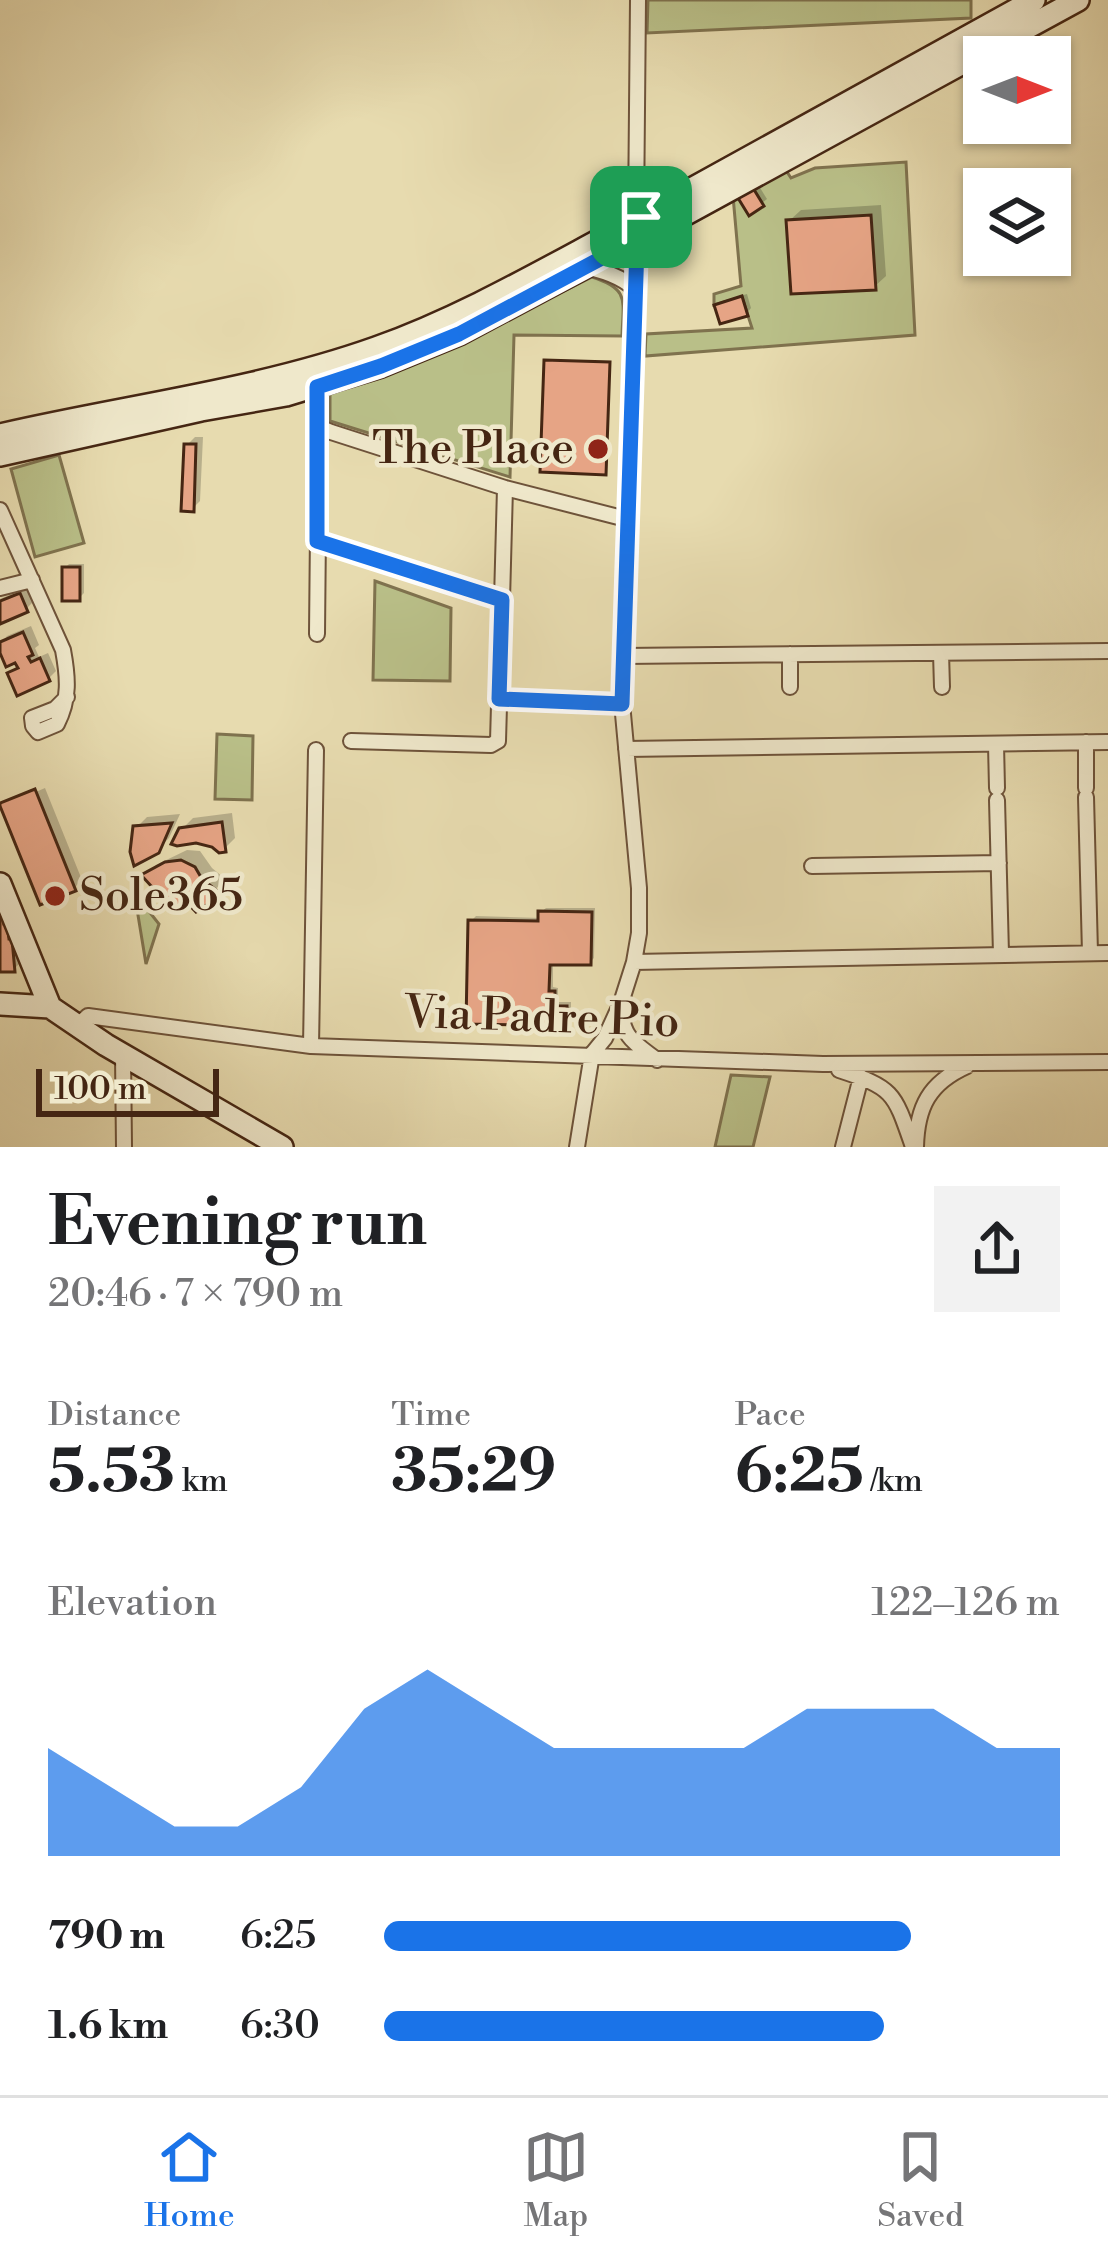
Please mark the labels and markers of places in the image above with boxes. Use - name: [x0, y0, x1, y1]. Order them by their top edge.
- pin: [590, 166, 692, 268]
- place label: The Place: [372, 421, 574, 478]
- marker: The Place: [585, 436, 611, 462]
- place label: Sole365: [79, 868, 243, 925]
- marker: Sole365: [42, 883, 68, 909]

